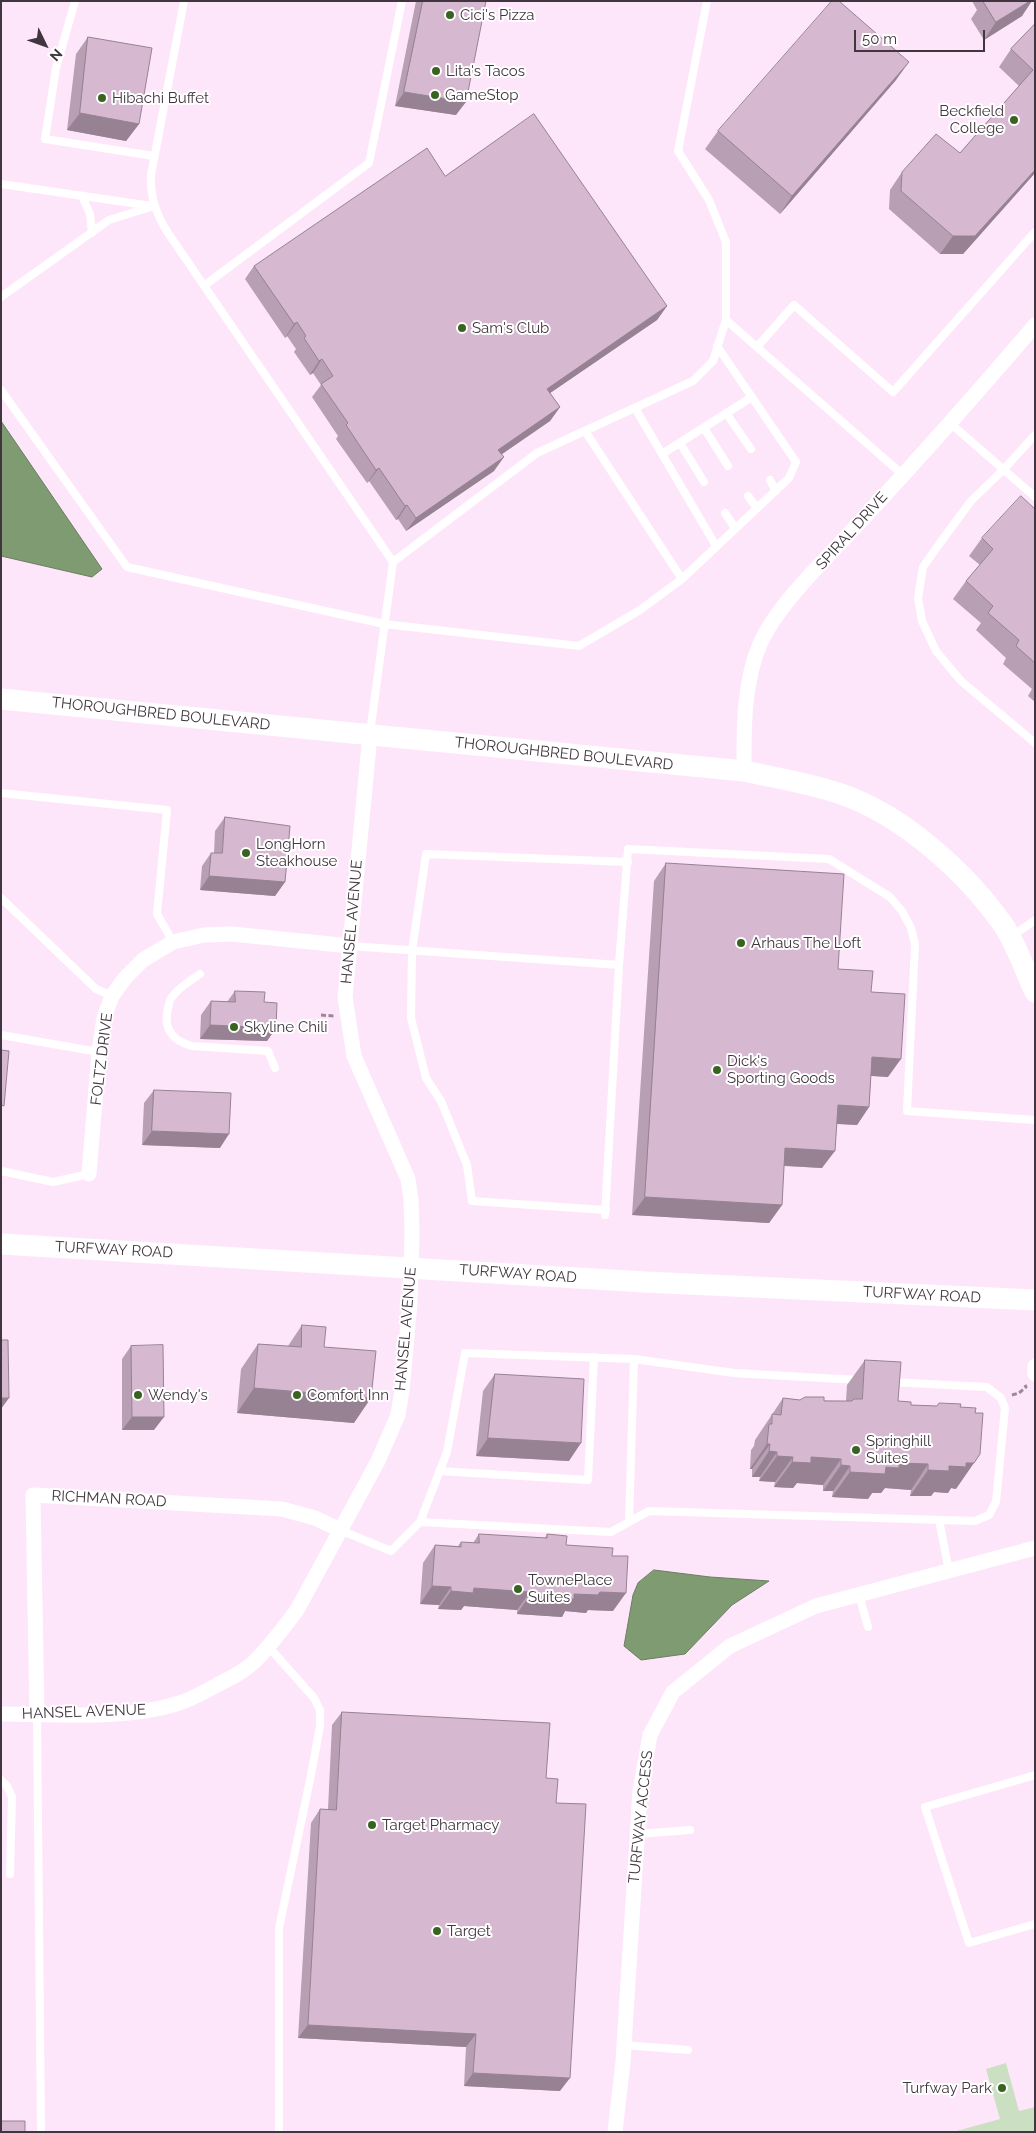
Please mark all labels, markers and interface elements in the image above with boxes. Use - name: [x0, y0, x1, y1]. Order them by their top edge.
- place label: Cici's Pizza: [460, 6, 534, 24]
- marker: Cici's Pizza: [444, 9, 456, 21]
- north arrow: [20, 20, 70, 70]
- scale bar: [856, 20, 987, 52]
- text: 50 m: [862, 30, 897, 48]
- text: N: [47, 46, 66, 64]
- place label: Lita's Tacos: [446, 62, 525, 80]
- marker: Lita's Tacos: [430, 65, 442, 77]
- place label: GameStop: [445, 86, 518, 104]
- place label: Hibachi Buffet: [112, 89, 209, 107]
- marker: GameStop: [429, 89, 441, 101]
- marker: Hibachi Buffet: [96, 92, 108, 104]
- place label: Beckfield College: [939, 102, 1004, 137]
- marker: Beckfield College: [1008, 114, 1020, 126]
- place label: Sam's Club: [472, 319, 549, 337]
- marker: Sam's Club: [456, 322, 468, 334]
- street label: SPIRAL DRIVE: [812, 489, 892, 573]
- street label: THOROUGHBRED BOULEVARD: [51, 694, 271, 734]
- street label: THOROUGHBRED BOULEVARD: [454, 734, 674, 774]
- place label: LongHorn Steakhouse: [256, 835, 337, 870]
- marker: LongHorn Steakhouse: [240, 847, 252, 859]
- street label: HANSEL AVENUE: [338, 859, 366, 985]
- place label: Arhaus The Loft: [751, 934, 861, 952]
- marker: Arhaus The Loft: [735, 937, 747, 949]
- street label: FOLTZ DRIVE: [87, 1012, 117, 1106]
- place label: Skyline Chili: [244, 1018, 328, 1036]
- marker: Skyline Chili: [228, 1021, 240, 1033]
- place label: Dick's Sporting Goods: [727, 1052, 835, 1087]
- marker: Dick's Sporting Goods: [711, 1064, 723, 1076]
- street label: TURFWAY ROAD: [55, 1238, 173, 1262]
- street label: TURFWAY ROAD: [459, 1261, 577, 1287]
- street label: HANSEL AVENUE: [392, 1266, 420, 1392]
- street label: TURFWAY ROAD: [863, 1283, 981, 1307]
- place label: Wendy's: [148, 1386, 208, 1404]
- place label: Comfort Inn: [307, 1386, 389, 1404]
- marker: Wendy's: [132, 1389, 144, 1401]
- marker: Comfort Inn: [291, 1389, 303, 1401]
- place label: Springhill Suites: [866, 1432, 931, 1467]
- marker: Springhill Suites: [850, 1444, 862, 1456]
- street label: RICHMAN ROAD: [51, 1487, 167, 1511]
- place label: TownePlace Suites: [528, 1571, 612, 1606]
- marker: TownePlace Suites: [512, 1583, 524, 1595]
- street label: HANSEL AVENUE: [22, 1701, 146, 1723]
- street label: TURFWAY ACCESS: [625, 1749, 657, 1885]
- place label: Target Pharmacy: [382, 1816, 499, 1834]
- marker: Target Pharmacy: [366, 1819, 378, 1831]
- place label: Target: [447, 1922, 491, 1940]
- marker: Target: [431, 1925, 443, 1937]
- place label: Turfway Park: [902, 2079, 992, 2097]
- marker: Turfway Park: [996, 2082, 1008, 2094]

